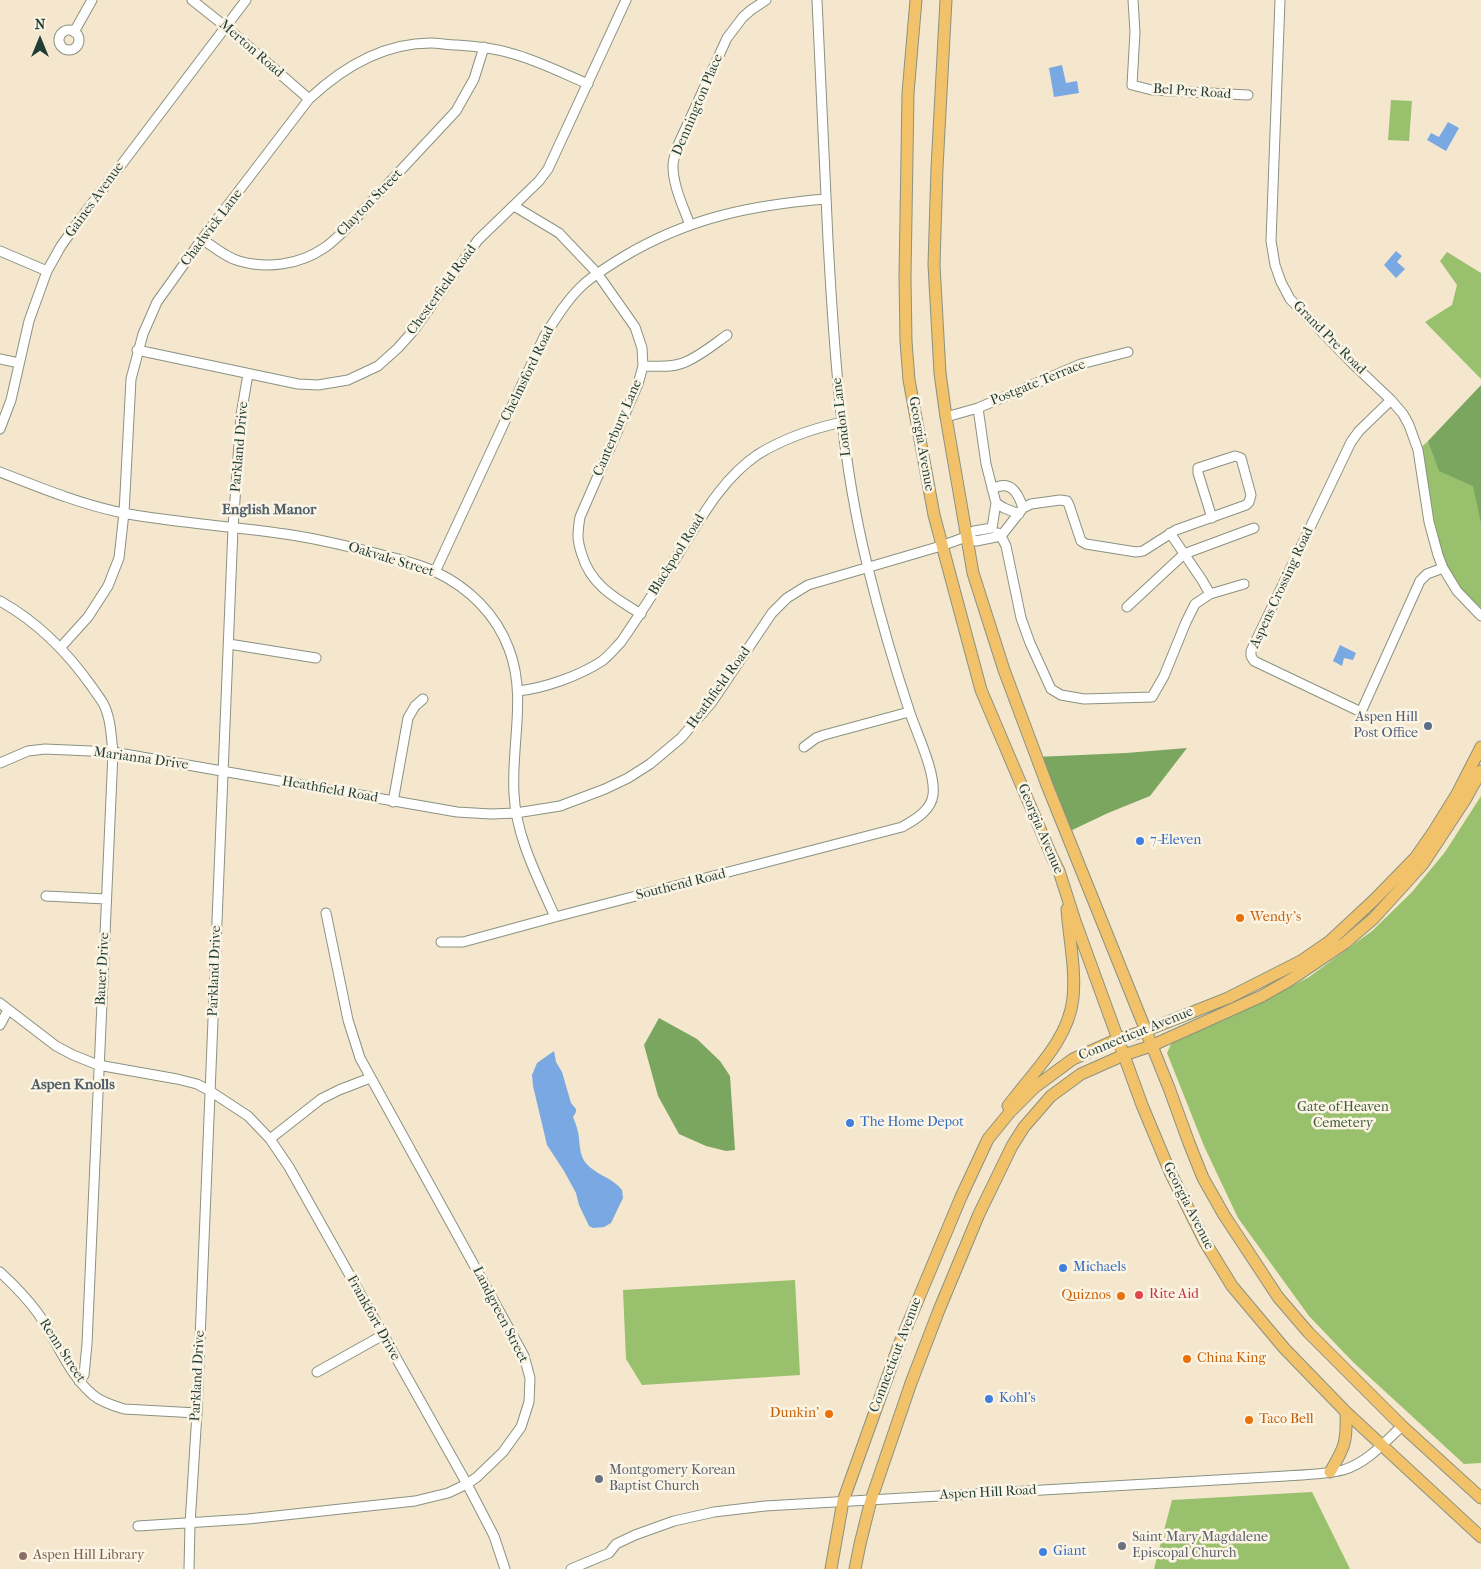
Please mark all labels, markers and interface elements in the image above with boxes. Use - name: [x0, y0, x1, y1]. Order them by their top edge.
- north arrow: [15, 15, 65, 65]
- text: N: [35, 16, 45, 33]
- street label: Merton Road: [215, 16, 287, 82]
- street label: Dennington Place: [669, 52, 727, 158]
- street label: Bel Pre Road: [1152, 81, 1232, 103]
- street label: Gaines Avenue: [62, 159, 128, 241]
- street label: Clayton Street: [334, 166, 406, 240]
- street label: Chadwick Lane: [178, 186, 246, 270]
- street label: Chesterfield Road: [404, 242, 480, 338]
- street label: Grand Pre Road: [1289, 298, 1369, 378]
- street label: Chelmsford Road: [498, 324, 558, 424]
- street label: Postgate Terrace: [988, 356, 1088, 410]
- street label: Canterbury Lane: [590, 377, 646, 479]
- street label: London Lane: [829, 377, 855, 457]
- street label: Georgia Avenue: [904, 395, 938, 493]
- street label: Parkland Drive: [228, 401, 252, 493]
- district label: English Manor: [222, 501, 316, 519]
- street label: Blackpool Road: [645, 511, 709, 599]
- street label: Aspens Crossing Road: [1247, 525, 1317, 651]
- street label: Oakvale Street: [346, 539, 436, 581]
- street label: Heathfield Road: [684, 644, 754, 732]
- place label: Aspen Hill Post Office: [1353, 710, 1418, 742]
- marker: Aspen Hill Post Office: [1422, 720, 1434, 732]
- street label: Marianna Drive: [92, 744, 190, 774]
- street label: Heathfield Road: [281, 773, 379, 807]
- street label: Georgia Avenue: [1013, 781, 1067, 877]
- place label: 7-Eleven: [1150, 833, 1201, 849]
- marker: 7-Eleven: [1134, 835, 1146, 847]
- street label: Southend Road: [635, 866, 727, 904]
- place label: Wendy's: [1250, 910, 1301, 926]
- marker: Wendy's: [1234, 912, 1246, 924]
- street label: Parkland Drive: [205, 925, 225, 1017]
- street label: Bauer Drive: [93, 932, 113, 1006]
- street label: Connecticut Avenue: [1076, 1003, 1196, 1065]
- district label: Aspen Knolls: [31, 1076, 115, 1094]
- park label: Gate of Heaven Cemetery: [1297, 1100, 1389, 1132]
- place label: The Home Depot: [860, 1115, 964, 1131]
- marker: The Home Depot: [844, 1117, 856, 1129]
- street label: Georgia Avenue: [1159, 1159, 1217, 1253]
- place label: Michaels: [1073, 1260, 1126, 1276]
- marker: Michaels: [1057, 1262, 1069, 1274]
- street label: Landgreen Street: [468, 1264, 532, 1366]
- street label: Frankfort Drive: [343, 1272, 403, 1364]
- place label: Rite Aid: [1149, 1287, 1199, 1303]
- place label: Quiznos: [1062, 1288, 1111, 1304]
- marker: Rite Aid: [1133, 1289, 1145, 1301]
- marker: Quiznos: [1115, 1290, 1127, 1302]
- street label: Connecticut Avenue: [866, 1295, 926, 1415]
- street label: Renn Street: [35, 1316, 89, 1386]
- street label: Parkland Drive: [187, 1330, 209, 1422]
- place label: China King: [1197, 1351, 1266, 1367]
- marker: China King: [1181, 1353, 1193, 1365]
- place label: Kohl's: [999, 1391, 1036, 1407]
- marker: Kohl's: [983, 1393, 995, 1405]
- place label: Dunkin': [770, 1406, 819, 1422]
- marker: Dunkin': [823, 1408, 835, 1420]
- place label: Taco Bell: [1259, 1412, 1314, 1428]
- marker: Taco Bell: [1243, 1414, 1255, 1426]
- place label: Montgomery Korean Baptist Church: [609, 1463, 735, 1495]
- marker: Montgomery Korean Baptist Church: [593, 1473, 605, 1485]
- street label: Aspen Hill Road: [939, 1482, 1037, 1504]
- place label: Saint Mary Magdalene Episcopal Church: [1132, 1530, 1268, 1562]
- marker: Saint Mary Magdalene Episcopal Church: [1116, 1540, 1128, 1552]
- place label: Giant: [1053, 1544, 1087, 1560]
- marker: Giant: [1037, 1546, 1049, 1558]
- place label: Aspen Hill Library: [33, 1548, 144, 1564]
- marker: Aspen Hill Library: [17, 1550, 29, 1562]

